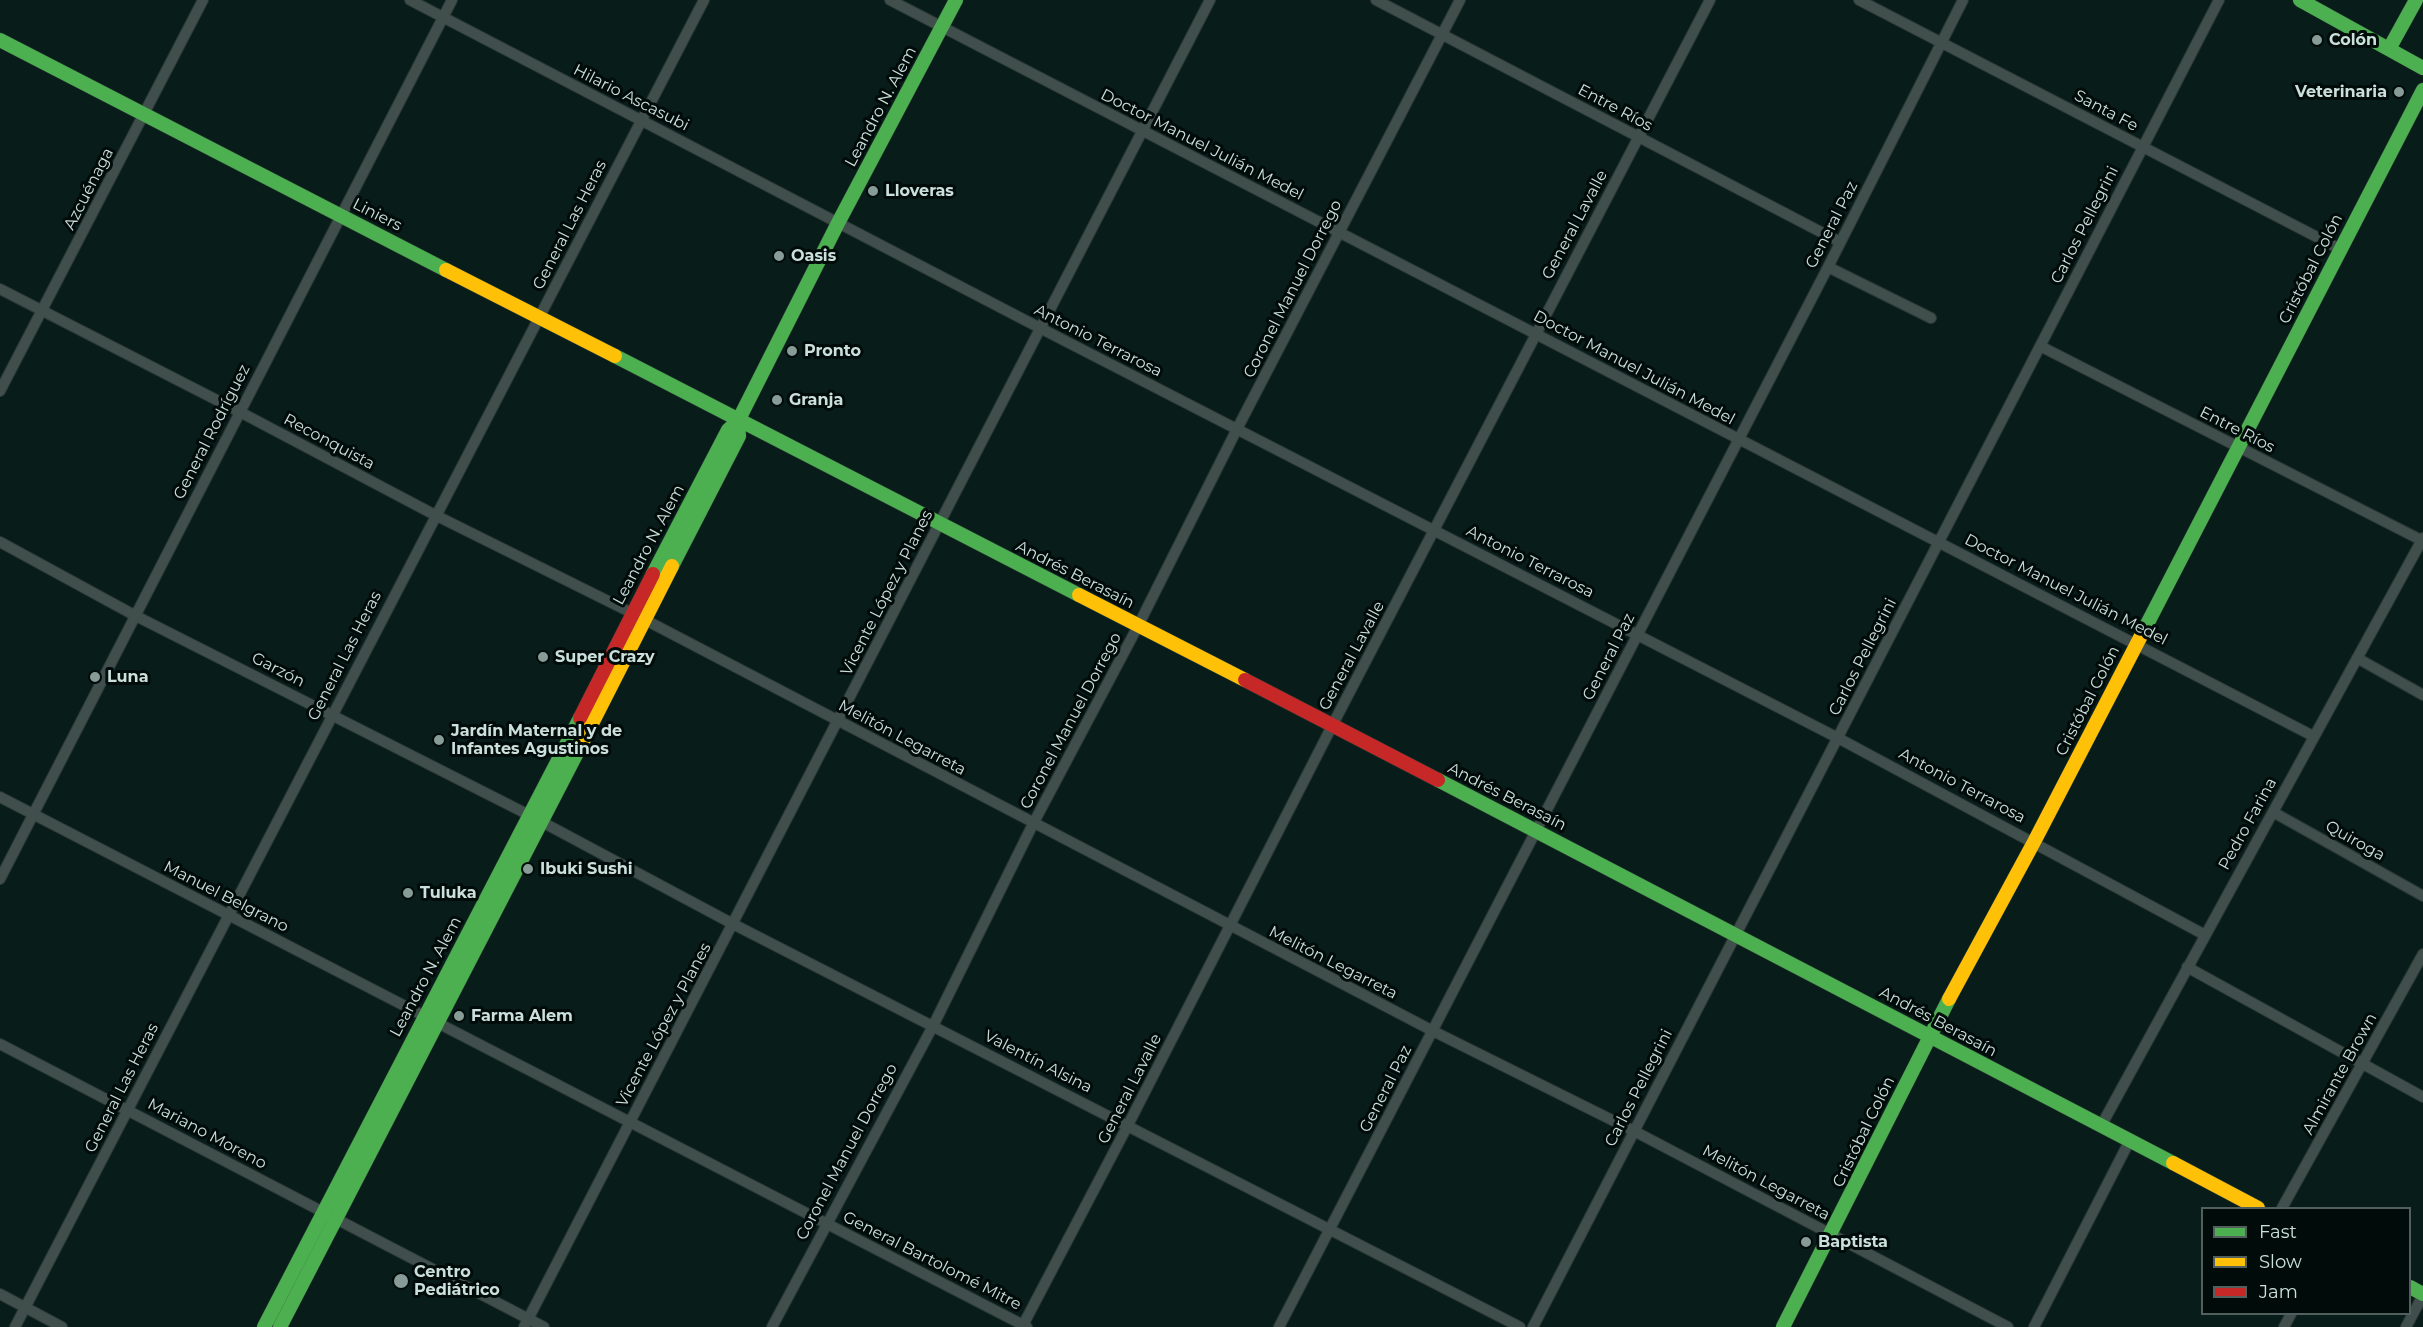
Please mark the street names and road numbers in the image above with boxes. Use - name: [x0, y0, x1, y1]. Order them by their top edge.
- street label: Leandro N. Alem: [841, 44, 921, 170]
- street label: Hilario Ascasubi: [570, 61, 692, 135]
- street label: Entre Ríos: [1574, 80, 1656, 136]
- street label: Doctor Manuel Julián Medel: [1097, 85, 1307, 205]
- street label: Santa Fe: [2071, 86, 2141, 136]
- street label: Azcuénaga: [60, 145, 118, 233]
- street label: General Las Heras: [529, 157, 611, 293]
- street label: Carlos Pellegrini: [2047, 163, 2123, 287]
- street label: General Lavalle: [1538, 167, 1612, 283]
- street label: General Paz: [1802, 178, 1862, 272]
- street label: Liniers: [349, 194, 405, 236]
- street label: Coronel Manuel Dorrego: [1240, 197, 1346, 381]
- street label: Cristóbal Colón: [2275, 211, 2347, 327]
- street label: Antonio Terrarosa: [1031, 300, 1165, 382]
- street label: Doctor Manuel Julián Medel: [1530, 307, 1738, 429]
- street label: General Rodríguez: [170, 361, 254, 503]
- street label: Entre Ríos: [2196, 403, 2278, 457]
- street label: Reconquista: [280, 410, 378, 474]
- street label: Leandro N. Alem: [609, 482, 689, 608]
- street label: Vicente López y Planes: [837, 507, 937, 679]
- street label: Antonio Terrarosa: [1463, 521, 1597, 603]
- street label: Doctor Manuel Julián Medel: [1961, 530, 2171, 650]
- street label: Andrés Berasaín: [1013, 537, 1137, 613]
- street label: General Las Heras: [304, 588, 386, 724]
- street label: Carlos Pellegrini: [1825, 595, 1901, 719]
- street label: General Lavalle: [1315, 598, 1389, 714]
- street label: General Paz: [1579, 610, 1639, 704]
- street label: Coronel Manuel Dorrego: [1016, 629, 1126, 813]
- street label: Cristóbal Colón: [2052, 643, 2124, 759]
- street label: Garzón: [248, 648, 308, 692]
- street label: Melitón Legarreta: [835, 696, 969, 780]
- street label: Antonio Terrarosa: [1895, 744, 2029, 828]
- street label: Andrés Berasaín: [1445, 759, 1569, 835]
- street label: Pedro Farina: [2215, 775, 2281, 873]
- street label: Quiroga: [2322, 817, 2388, 865]
- street label: Manuel Belgrano: [160, 857, 292, 937]
- street label: Leandro N. Alem: [386, 914, 466, 1040]
- street label: Melitón Legarreta: [1265, 922, 1401, 1004]
- street label: Vicente López y Planes: [613, 940, 715, 1110]
- street label: Andrés Berasaín: [1876, 983, 2000, 1061]
- street label: Almirante Brown: [2299, 1010, 2381, 1138]
- street label: General Las Heras: [81, 1020, 163, 1156]
- street label: Carlos Pellegrini: [1601, 1026, 1677, 1150]
- street label: Valentín Alsina: [981, 1027, 1095, 1097]
- street label: General Lavalle: [1094, 1031, 1166, 1147]
- street label: General Paz: [1356, 1042, 1416, 1136]
- street label: Coronel Manuel Dorrego: [792, 1060, 902, 1244]
- street label: Cristóbal Colón: [1829, 1073, 1899, 1191]
- street label: Mariano Moreno: [144, 1095, 270, 1173]
- street label: Melitón Legarreta: [1699, 1141, 1833, 1225]
- street label: General Bartolomé Mitre: [840, 1208, 1024, 1314]

